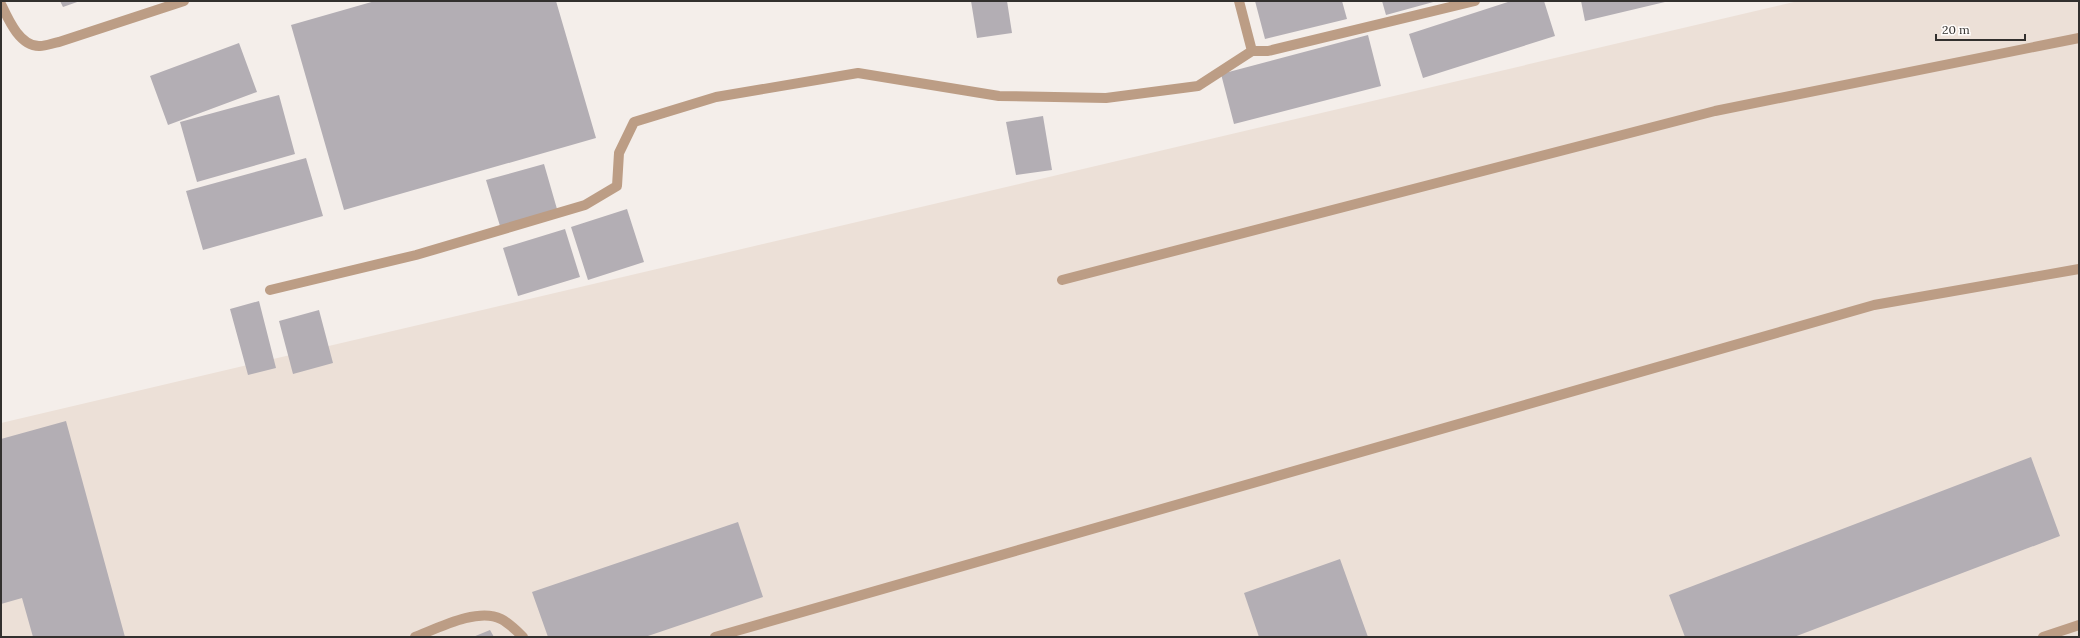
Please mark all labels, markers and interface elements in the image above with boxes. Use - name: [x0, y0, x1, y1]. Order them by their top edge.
- scale bar: [1936, 16, 2025, 42]
- text: 20 m: [1942, 22, 1970, 37]

